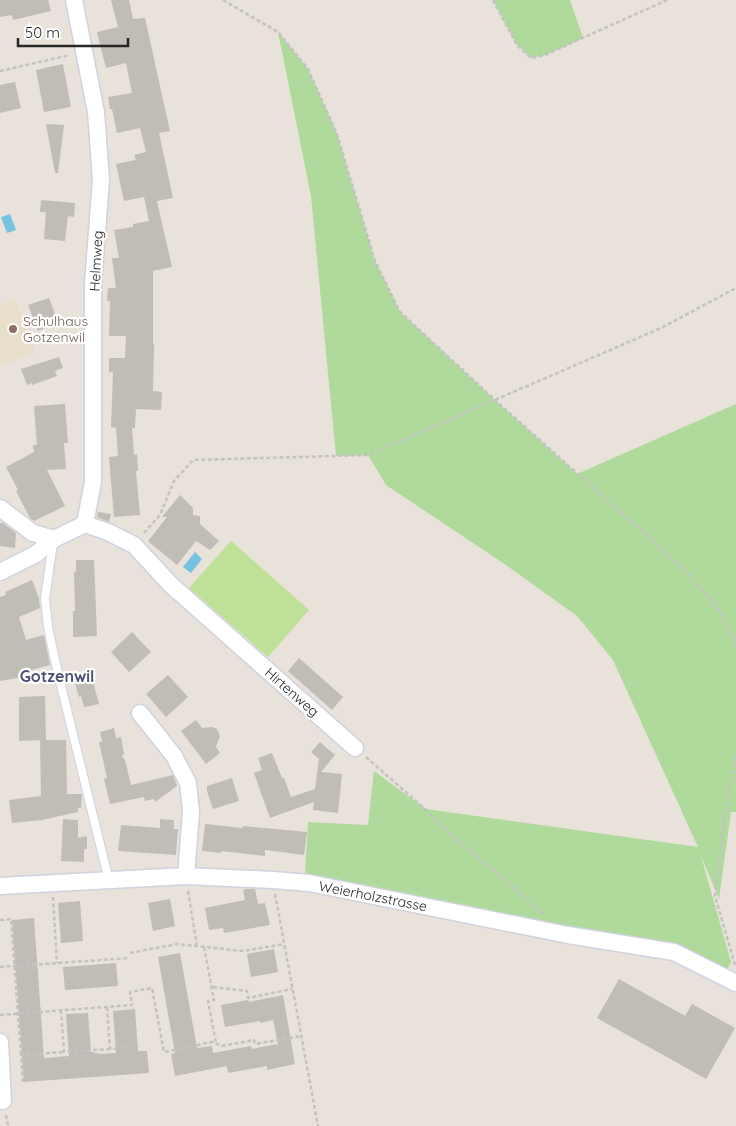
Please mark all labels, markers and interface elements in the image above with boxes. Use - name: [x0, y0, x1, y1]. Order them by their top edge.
- scale bar: [18, 15, 128, 47]
- text: 50 m: [25, 23, 60, 42]
- street label: Helmweg: [85, 230, 107, 292]
- place label: Schulhaus Gotzenwil: [23, 312, 88, 346]
- marker: Schulhaus Gotzenwil: [7, 323, 19, 335]
- street label: Hirtenweg: [261, 663, 323, 721]
- district label: Gotzenwil: [20, 666, 94, 686]
- street label: Weierholzstrasse: [317, 877, 429, 915]

